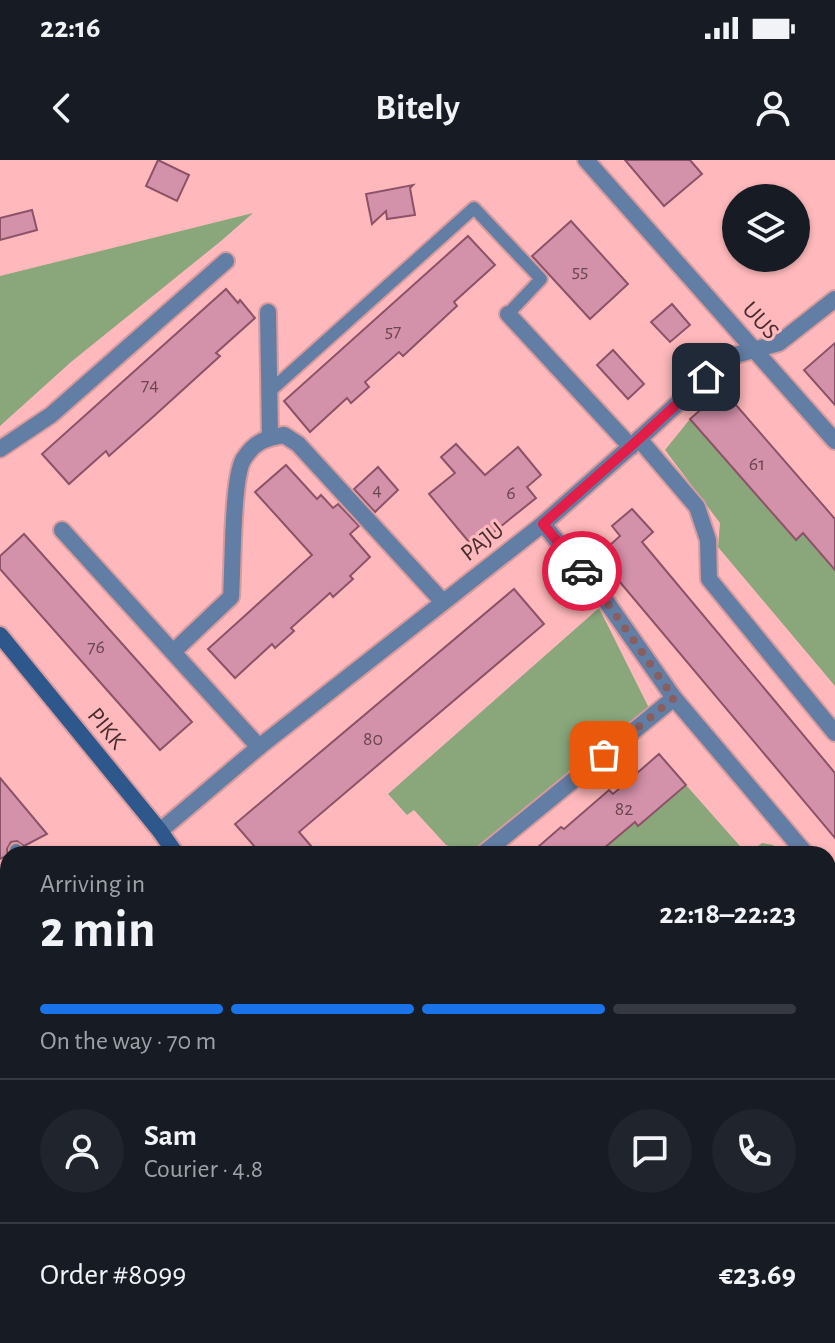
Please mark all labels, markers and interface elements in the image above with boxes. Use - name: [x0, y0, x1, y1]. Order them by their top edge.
- text: 22:16: [40, 13, 100, 43]
- icon: back: [40, 86, 84, 130]
- icon: person: [751, 86, 795, 130]
- text: Bitely: [375, 90, 460, 126]
- map controls: [722, 184, 810, 272]
- button: layers: [722, 184, 810, 272]
- house number: 55: [572, 261, 588, 281]
- street label: UUS: [737, 297, 783, 344]
- house number: 57: [385, 321, 401, 341]
- pin: [672, 343, 740, 411]
- icon: home: [684, 355, 728, 399]
- house number: 74: [141, 375, 159, 395]
- house number: 61: [749, 454, 765, 474]
- house number: 4: [372, 480, 382, 500]
- house number: 6: [506, 483, 516, 503]
- street label: PAJU: [456, 518, 509, 566]
- courier: [542, 531, 622, 611]
- icon: car: [560, 549, 604, 593]
- house number: 76: [87, 637, 105, 657]
- street label: PIKK: [83, 704, 130, 754]
- pin: [570, 721, 638, 789]
- house number: 80: [363, 729, 383, 749]
- icon: bag: [582, 733, 626, 777]
- house number: 82: [615, 799, 633, 819]
- text: Arriving in: [40, 871, 145, 897]
- text: 22:18–22:23: [659, 899, 796, 929]
- text: 2 min: [40, 904, 155, 956]
- text: On the way · 70 m: [40, 1028, 216, 1054]
- button: person: [40, 1109, 124, 1193]
- button: chat: [608, 1109, 692, 1193]
- button: phone: [712, 1109, 796, 1193]
- text: Sam: [144, 1121, 197, 1151]
- text: Courier · 4.8: [144, 1156, 263, 1182]
- text: Order #8099: [40, 1260, 186, 1290]
- text: €23.69: [719, 1260, 796, 1290]

